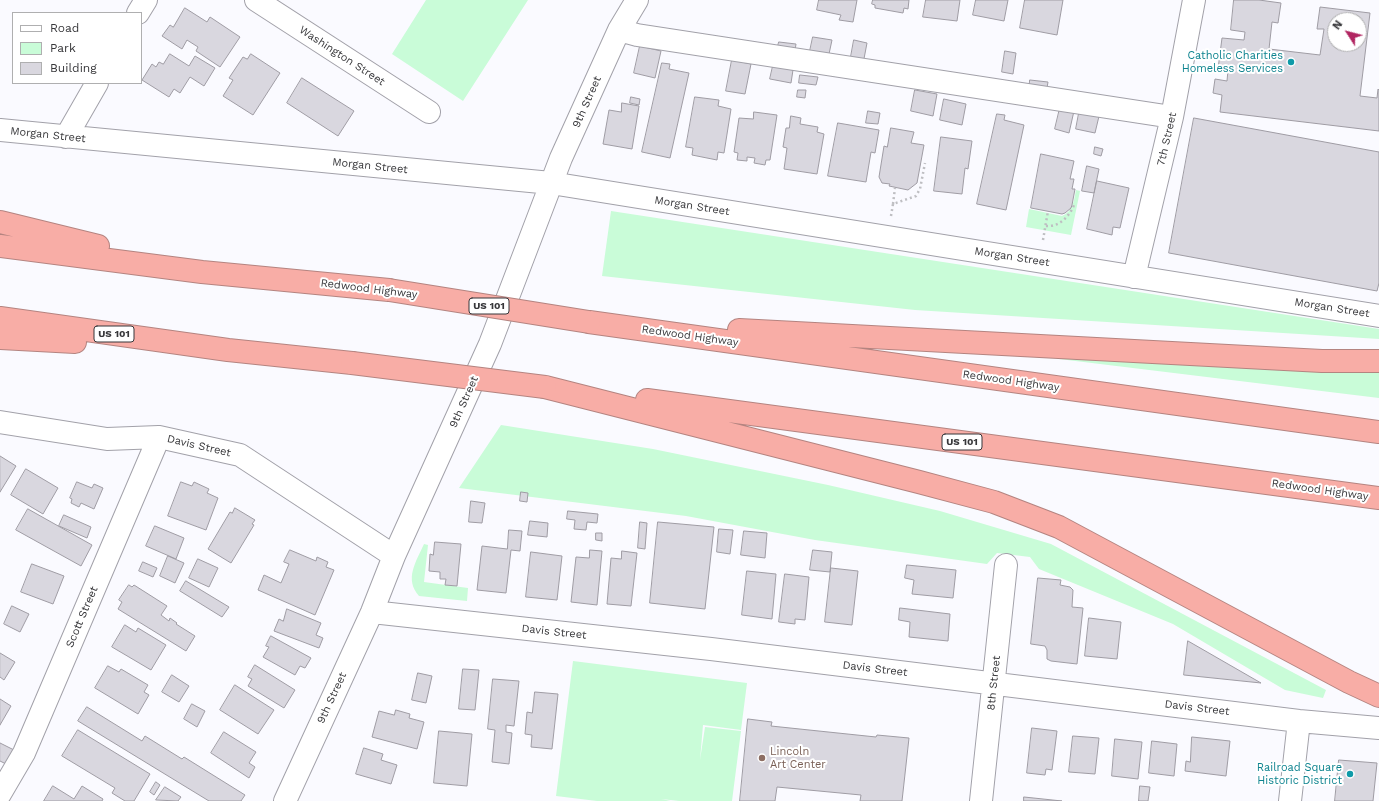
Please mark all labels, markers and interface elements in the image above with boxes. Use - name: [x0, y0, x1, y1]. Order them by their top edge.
- legend: [12, 12, 142, 84]
- north arrow: [1327, 12, 1367, 52]
- text: N: [1330, 18, 1345, 32]
- text: Road: [50, 21, 79, 35]
- street label: Washington Street: [297, 23, 387, 89]
- text: Park: [50, 41, 76, 55]
- place label: Catholic Charities Homeless Services: [1182, 49, 1283, 75]
- marker: Catholic Charities Homeless Services: [1286, 57, 1296, 67]
- text: Building: [50, 61, 97, 75]
- street label: 9th Street: [570, 74, 604, 130]
- street label: 7th Street: [1154, 111, 1180, 167]
- street label: Morgan Street: [10, 124, 86, 146]
- street label: Morgan Street: [332, 155, 408, 177]
- street label: Morgan Street: [654, 194, 730, 218]
- street label: Morgan Street: [974, 245, 1050, 269]
- street label: Redwood Highway: [320, 277, 418, 301]
- street label: Morgan Street: [1294, 296, 1370, 320]
- road number: US 101: [469, 298, 509, 314]
- street label: Redwood Highway: [641, 323, 739, 349]
- road number: US 101: [94, 326, 134, 342]
- street label: Redwood Highway: [962, 368, 1060, 394]
- street label: 9th Street: [447, 374, 481, 430]
- street label: Davis Street: [166, 432, 232, 460]
- road number: US 101: [942, 434, 982, 450]
- street label: Redwood Highway: [1271, 477, 1369, 503]
- street label: Scott Street: [63, 584, 101, 650]
- street label: Davis Street: [521, 622, 587, 642]
- street label: 8th Street: [985, 655, 1003, 711]
- street label: Davis Street: [842, 658, 908, 680]
- street label: 9th Street: [314, 670, 350, 726]
- street label: Davis Street: [1164, 697, 1230, 719]
- place label: Lincoln Art Center: [770, 745, 826, 771]
- marker: Lincoln Art Center: [757, 753, 767, 763]
- place label: Railroad Square Historic District: [1257, 761, 1342, 787]
- marker: Railroad Square Historic District: [1345, 769, 1355, 779]

